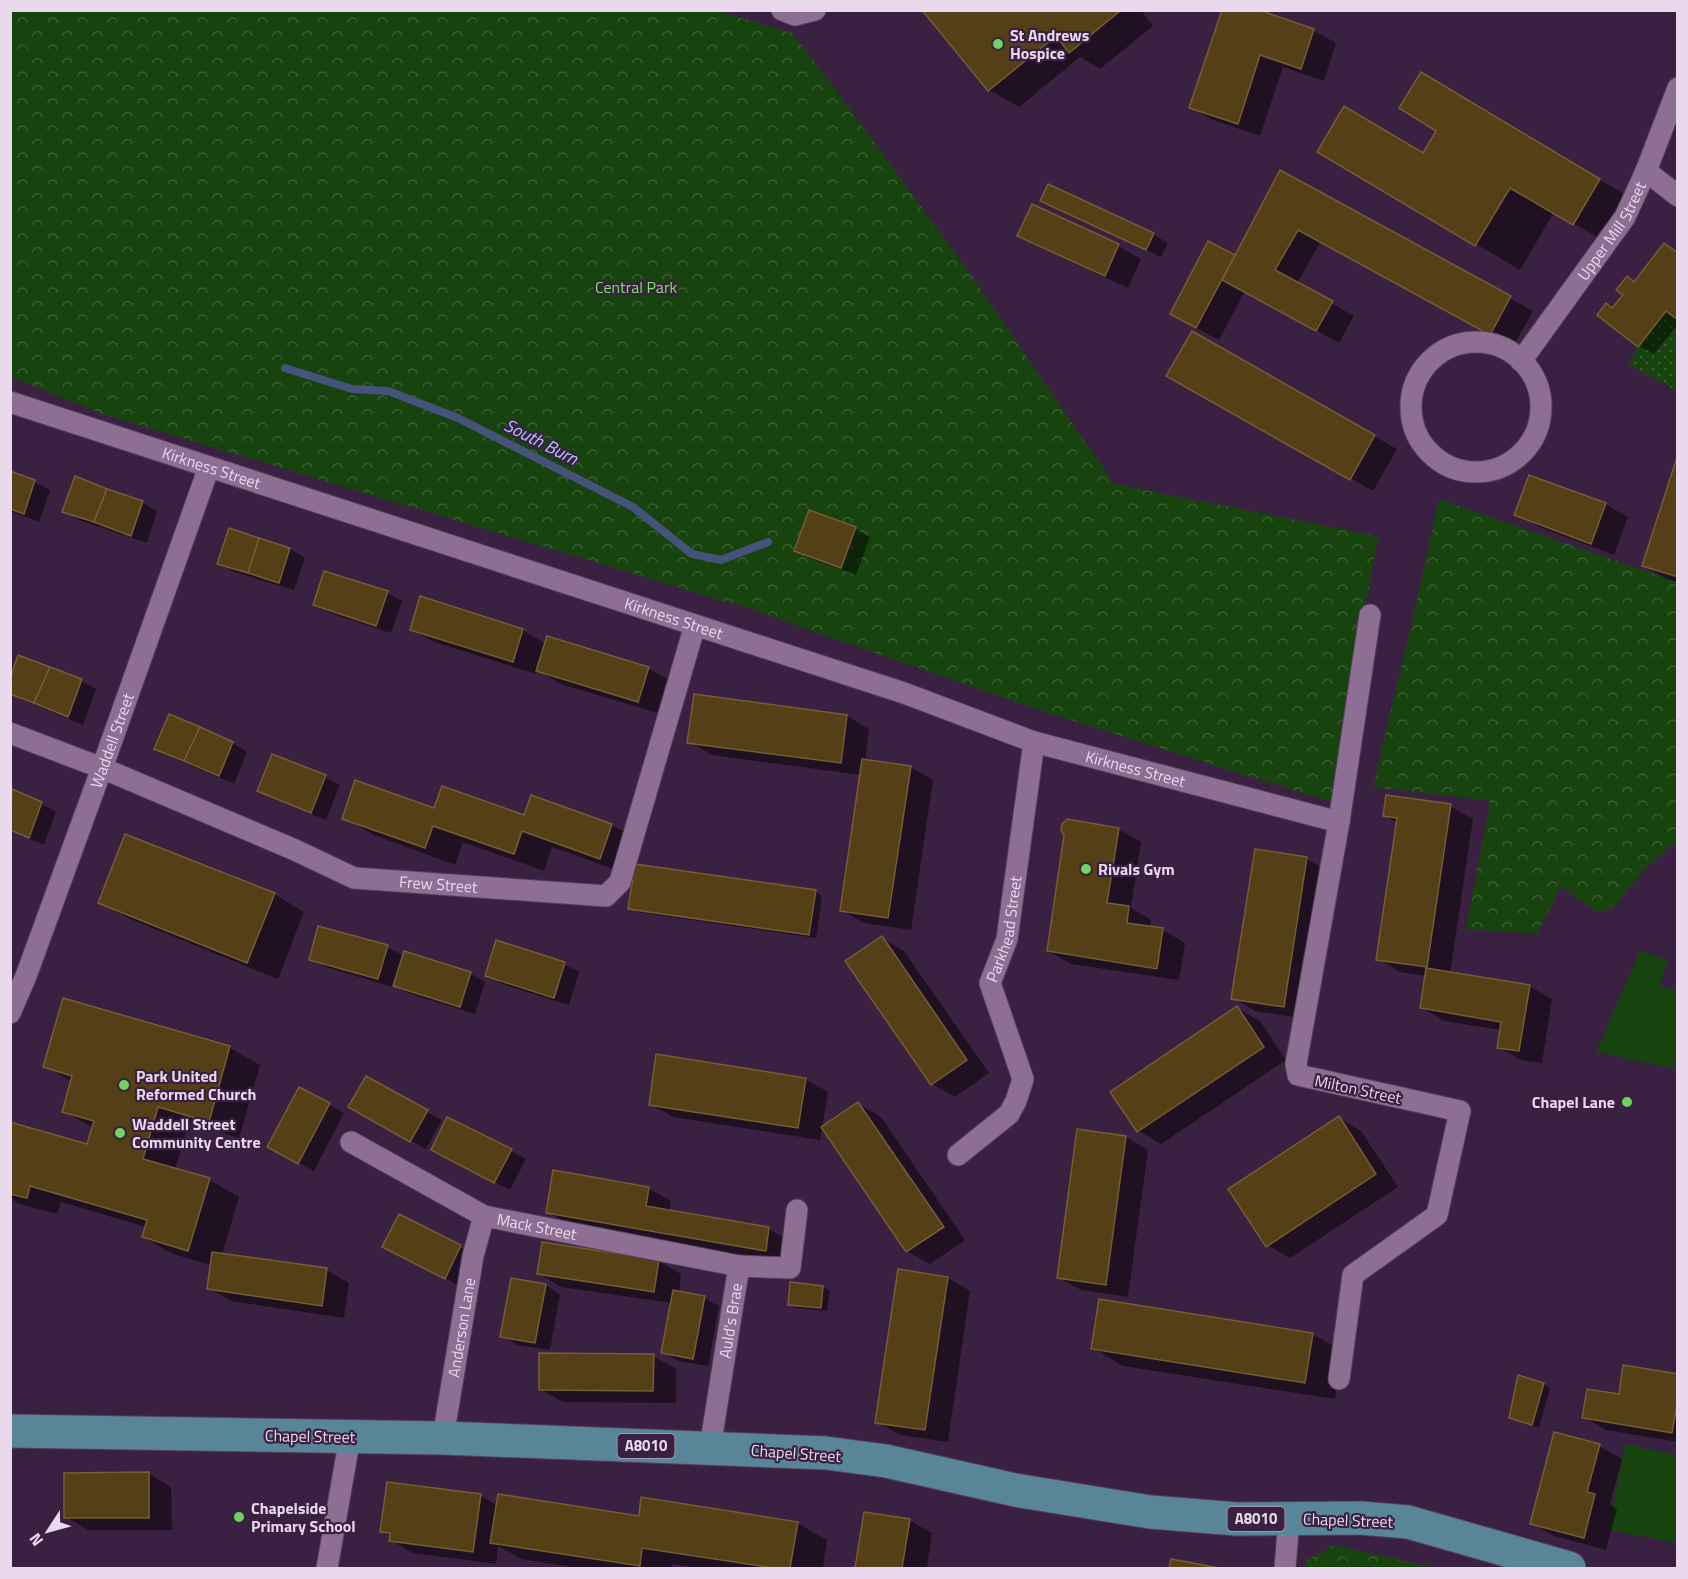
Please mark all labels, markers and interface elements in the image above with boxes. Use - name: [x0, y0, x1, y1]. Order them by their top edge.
- place label: St Andrews Hospice: [1010, 23, 1089, 65]
- marker: St Andrews Hospice: [991, 37, 1005, 51]
- street label: Upper Mill Street: [1571, 177, 1652, 285]
- park label: Central Park: [595, 275, 677, 299]
- water label: South Burn: [500, 411, 584, 472]
- street label: Kirkness Street: [159, 440, 264, 495]
- street label: Kirkness Street: [621, 591, 726, 645]
- street label: Waddell Street: [84, 689, 140, 791]
- street label: Kirkness Street: [1083, 744, 1188, 793]
- place label: Rivals Gym: [1098, 857, 1175, 881]
- marker: Rivals Gym: [1079, 862, 1093, 876]
- street label: Frew Street: [398, 869, 479, 899]
- street label: Parkhead Street: [979, 874, 1028, 986]
- place label: Park United Reformed Church: [136, 1064, 256, 1106]
- street label: Milton Street: [1312, 1068, 1404, 1110]
- marker: Park United Reformed Church: [117, 1078, 131, 1092]
- place label: Chapel Lane: [1532, 1090, 1615, 1114]
- marker: Chapel Lane: [1620, 1095, 1634, 1109]
- place label: Waddell Street Community Centre: [132, 1112, 261, 1154]
- marker: Waddell Street Community Centre: [113, 1126, 127, 1140]
- street label: Mack Street: [495, 1207, 579, 1246]
- street label: Anderson Lane: [441, 1276, 481, 1379]
- street label: Auld's Brae: [712, 1281, 748, 1360]
- street label: Chapel Street: [265, 1423, 356, 1449]
- road number: A8010: [618, 1434, 674, 1458]
- street label: Chapel Street: [750, 1438, 842, 1468]
- place label: Chapelside Primary School: [251, 1496, 356, 1538]
- north arrow: [18, 1501, 78, 1561]
- street label: Chapel Street: [1302, 1506, 1394, 1534]
- road number: A8010: [1228, 1507, 1284, 1531]
- marker: Chapelside Primary School: [232, 1510, 246, 1524]
- text: N: [23, 1528, 49, 1551]

